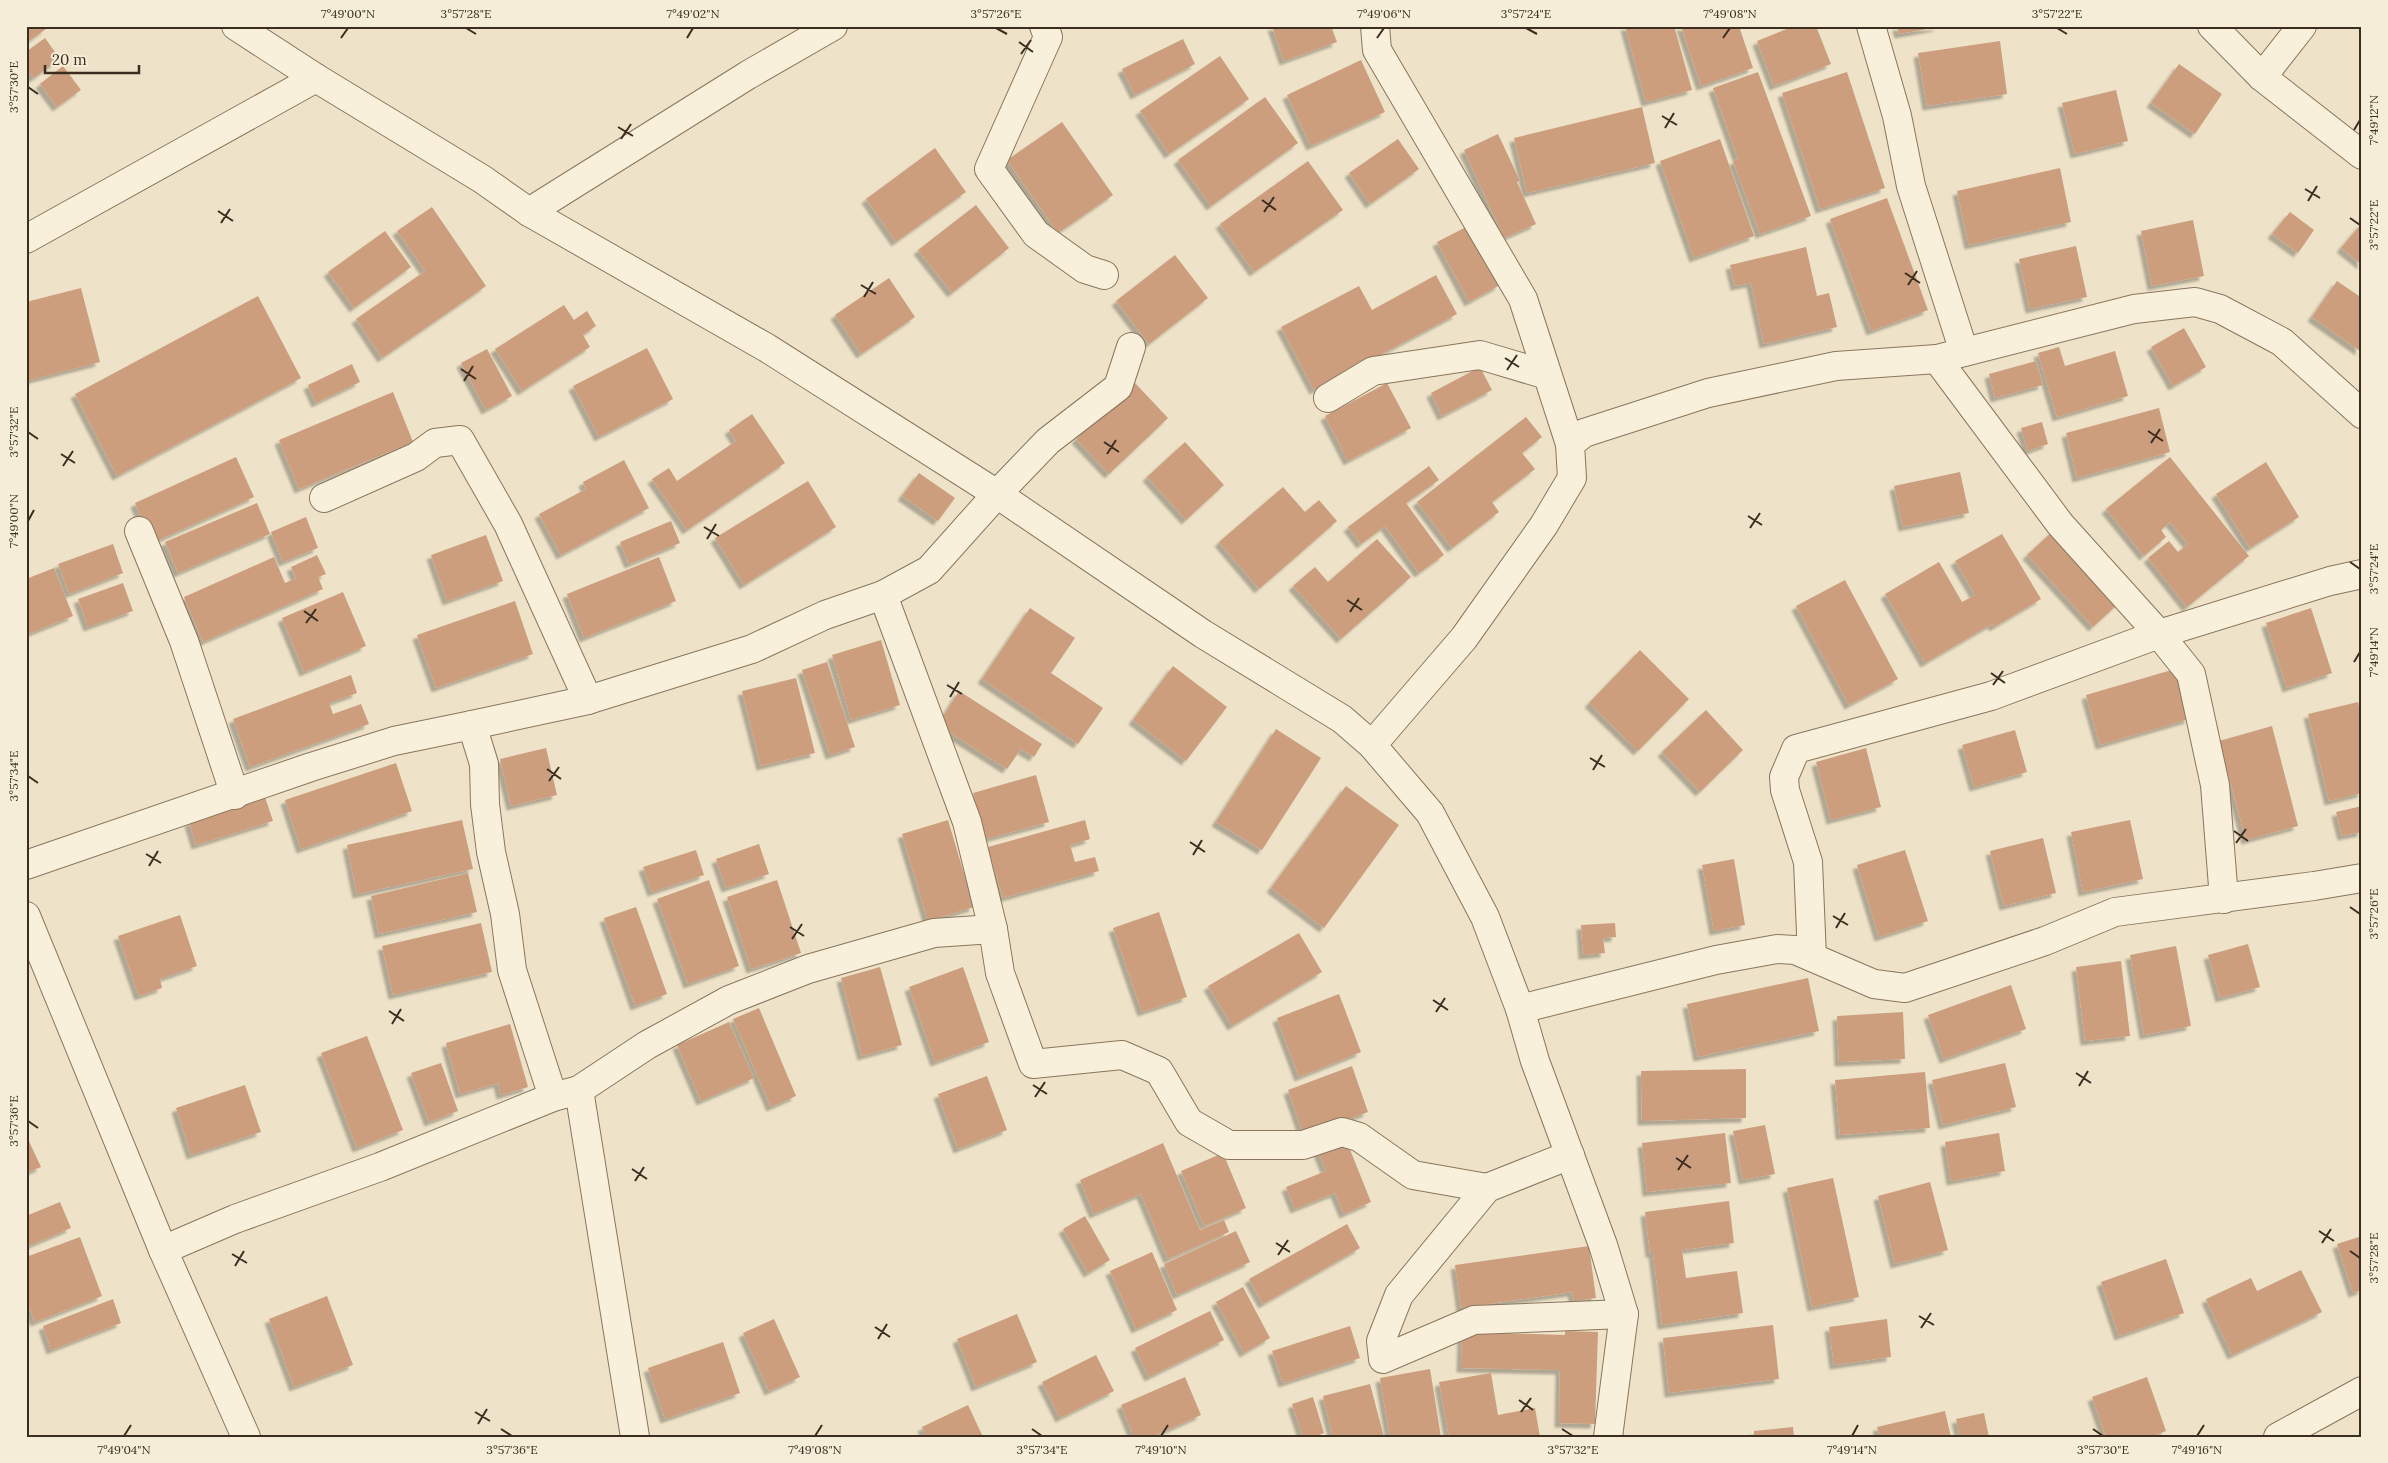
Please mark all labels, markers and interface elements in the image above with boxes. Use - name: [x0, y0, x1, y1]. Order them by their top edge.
- text: 7°49'00"N: [321, 6, 375, 21]
- text: 3°57'28"E: [441, 6, 491, 21]
- text: 7°49'02"N: [666, 6, 720, 21]
- text: 3°57'26"E: [970, 6, 1022, 21]
- text: 7°49'06"N: [1357, 6, 1411, 21]
- text: 3°57'24"E: [1501, 6, 1551, 21]
- text: 7°49'08"N: [1703, 6, 1757, 21]
- text: 3°57'22"E: [2032, 6, 2082, 21]
- scale bar: [45, 42, 139, 74]
- text: 20 m: [52, 50, 87, 69]
- text: 3°57'30"E: [6, 61, 21, 113]
- text: 7°49'12"N: [2366, 95, 2381, 145]
- text: 3°57'22"E: [2366, 200, 2381, 250]
- text: 3°57'32"E: [6, 407, 21, 457]
- text: 7°49'00"N: [6, 494, 21, 548]
- text: 3°57'24"E: [2366, 544, 2381, 594]
- text: 7°49'14"N: [2366, 627, 2381, 677]
- text: 3°57'34"E: [6, 751, 21, 801]
- text: 3°57'26"E: [2366, 888, 2381, 940]
- text: 3°57'36"E: [6, 1095, 21, 1147]
- text: 3°57'28"E: [2366, 1233, 2381, 1283]
- text: 7°49'04"N: [97, 1442, 151, 1457]
- text: 3°57'36"E: [486, 1442, 538, 1457]
- text: 7°49'08"N: [788, 1442, 842, 1457]
- text: 3°57'34"E: [1017, 1442, 1067, 1457]
- text: 7°49'10"N: [1135, 1442, 1187, 1457]
- text: 3°57'32"E: [1548, 1442, 1598, 1457]
- text: 7°49'14"N: [1827, 1442, 1877, 1457]
- text: 3°57'30"E: [2077, 1442, 2129, 1457]
- text: 7°49'16"N: [2172, 1442, 2222, 1457]

